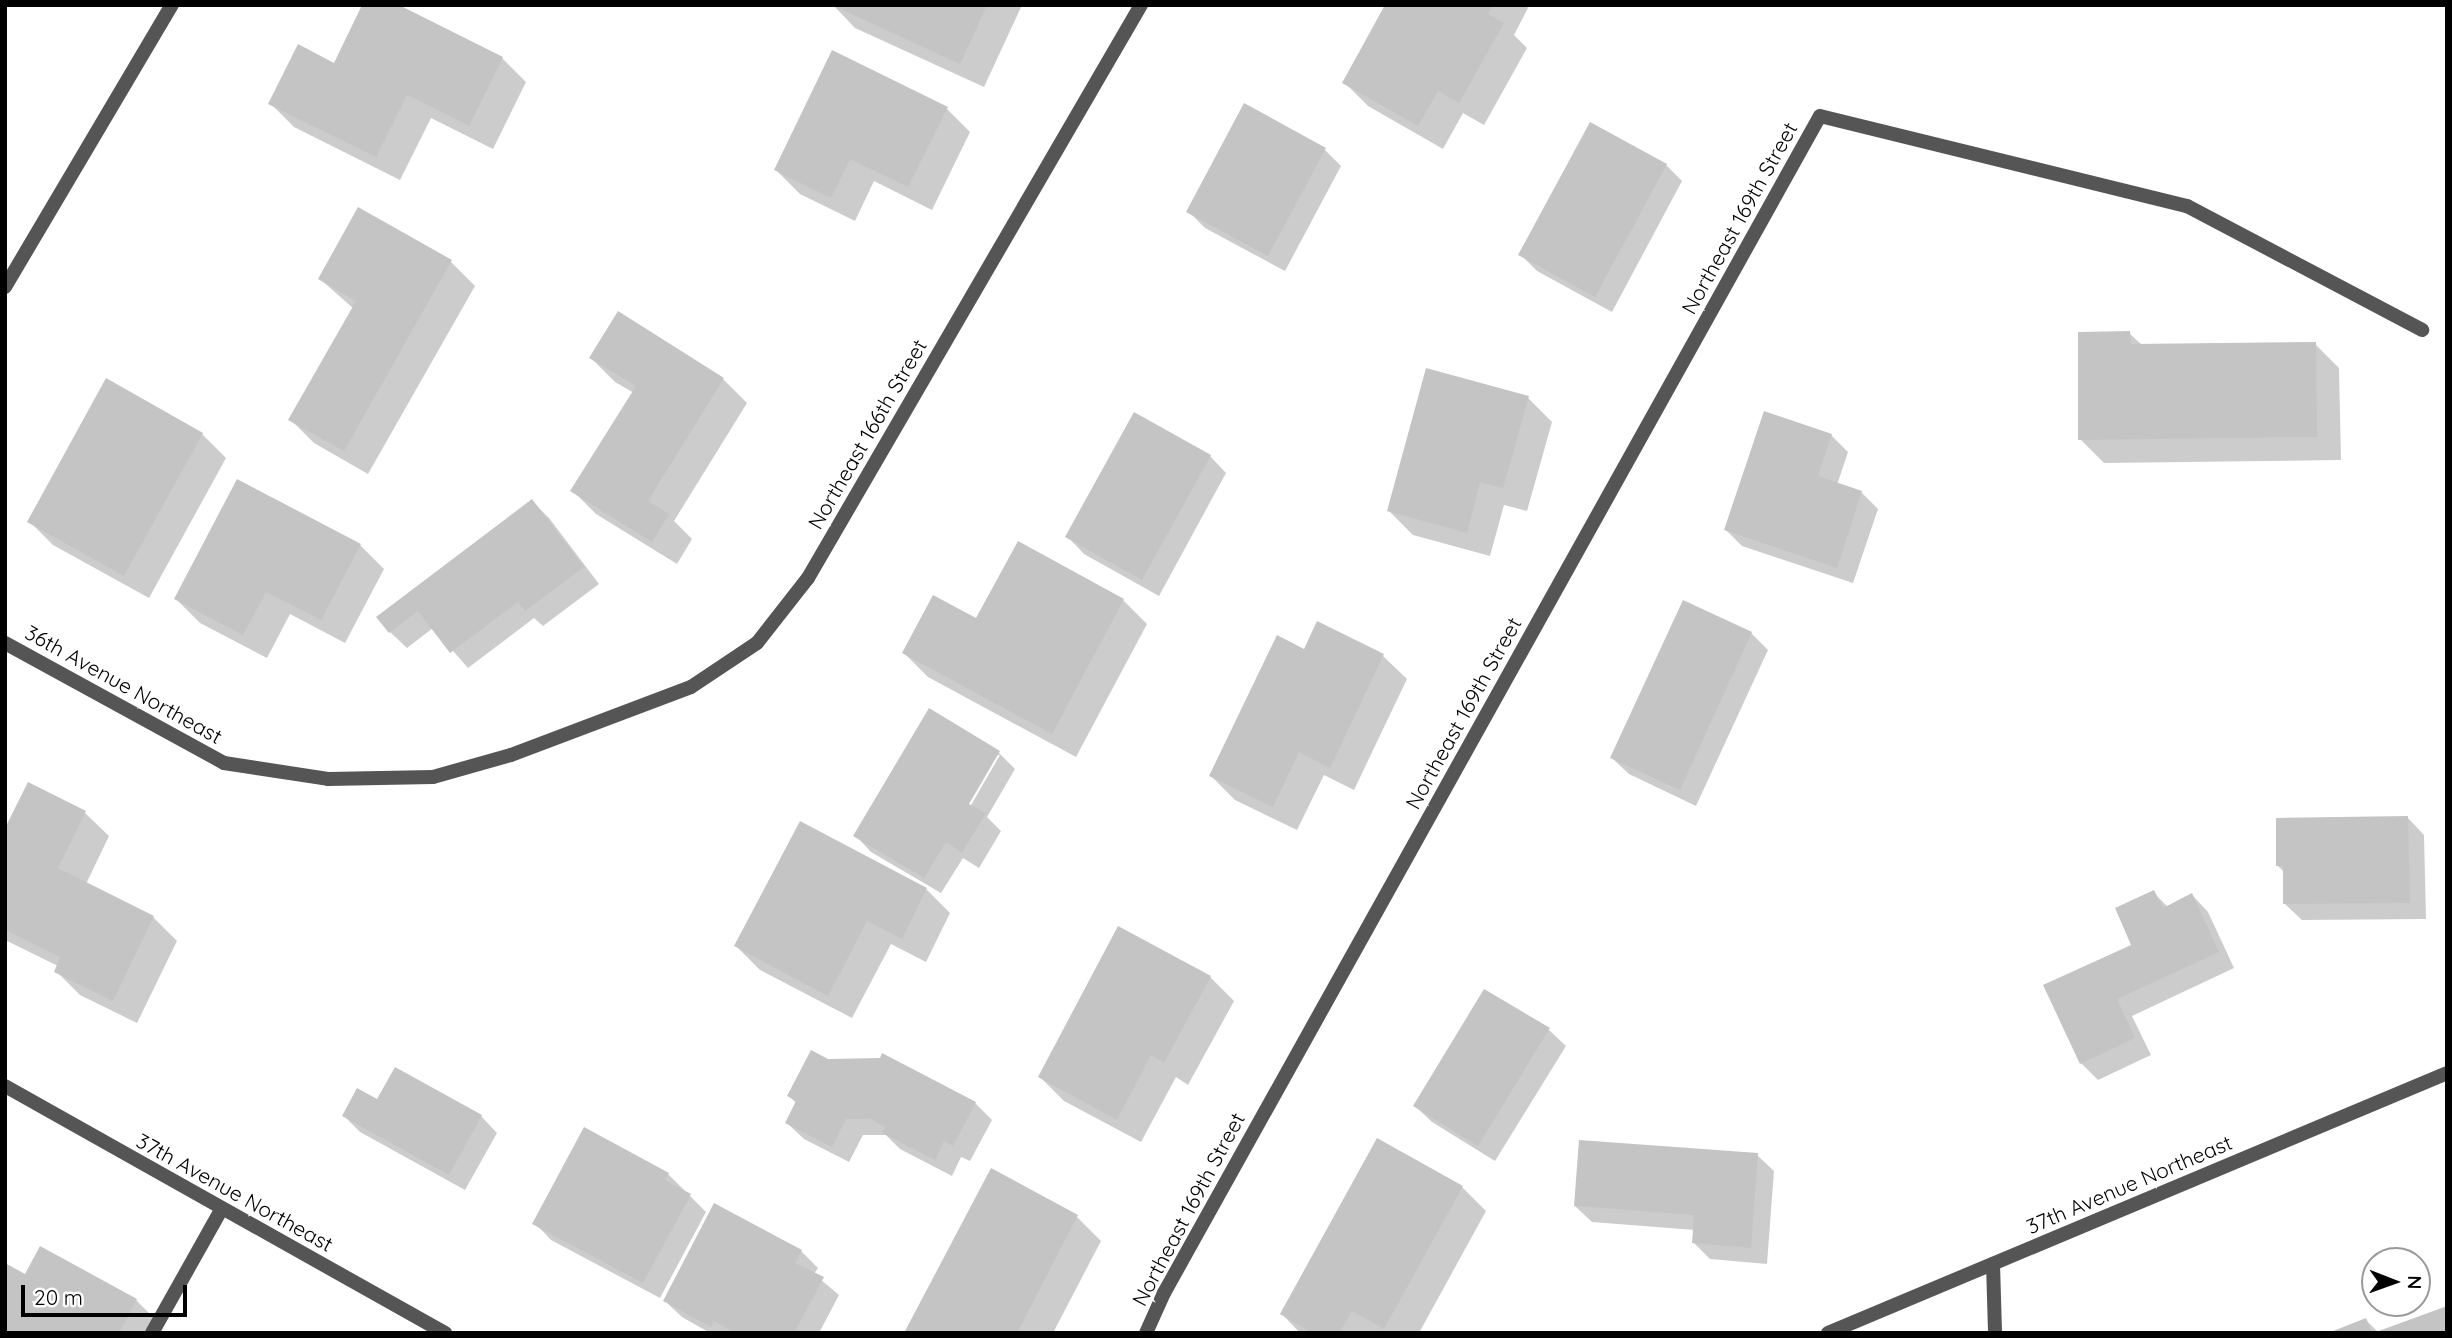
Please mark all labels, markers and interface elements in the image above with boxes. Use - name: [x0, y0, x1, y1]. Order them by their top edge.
- street label: Northeast 169th Street: [1676, 118, 1802, 318]
- street label: Northeast 166th Street: [802, 335, 932, 533]
- street label: Northeast 169th Street: [1400, 613, 1526, 813]
- street label: 36th Avenue Northeast: [21, 619, 227, 749]
- street label: Northeast 169th Street: [1126, 1108, 1250, 1310]
- street label: 37th Avenue Northeast: [132, 1127, 338, 1257]
- street label: 37th Avenue Northeast: [2022, 1129, 2236, 1239]
- north arrow: [2361, 1247, 2431, 1317]
- scale bar: [24, 1272, 191, 1316]
- text: N: [2403, 1275, 2427, 1290]
- text: 20 m: [34, 1284, 83, 1310]

